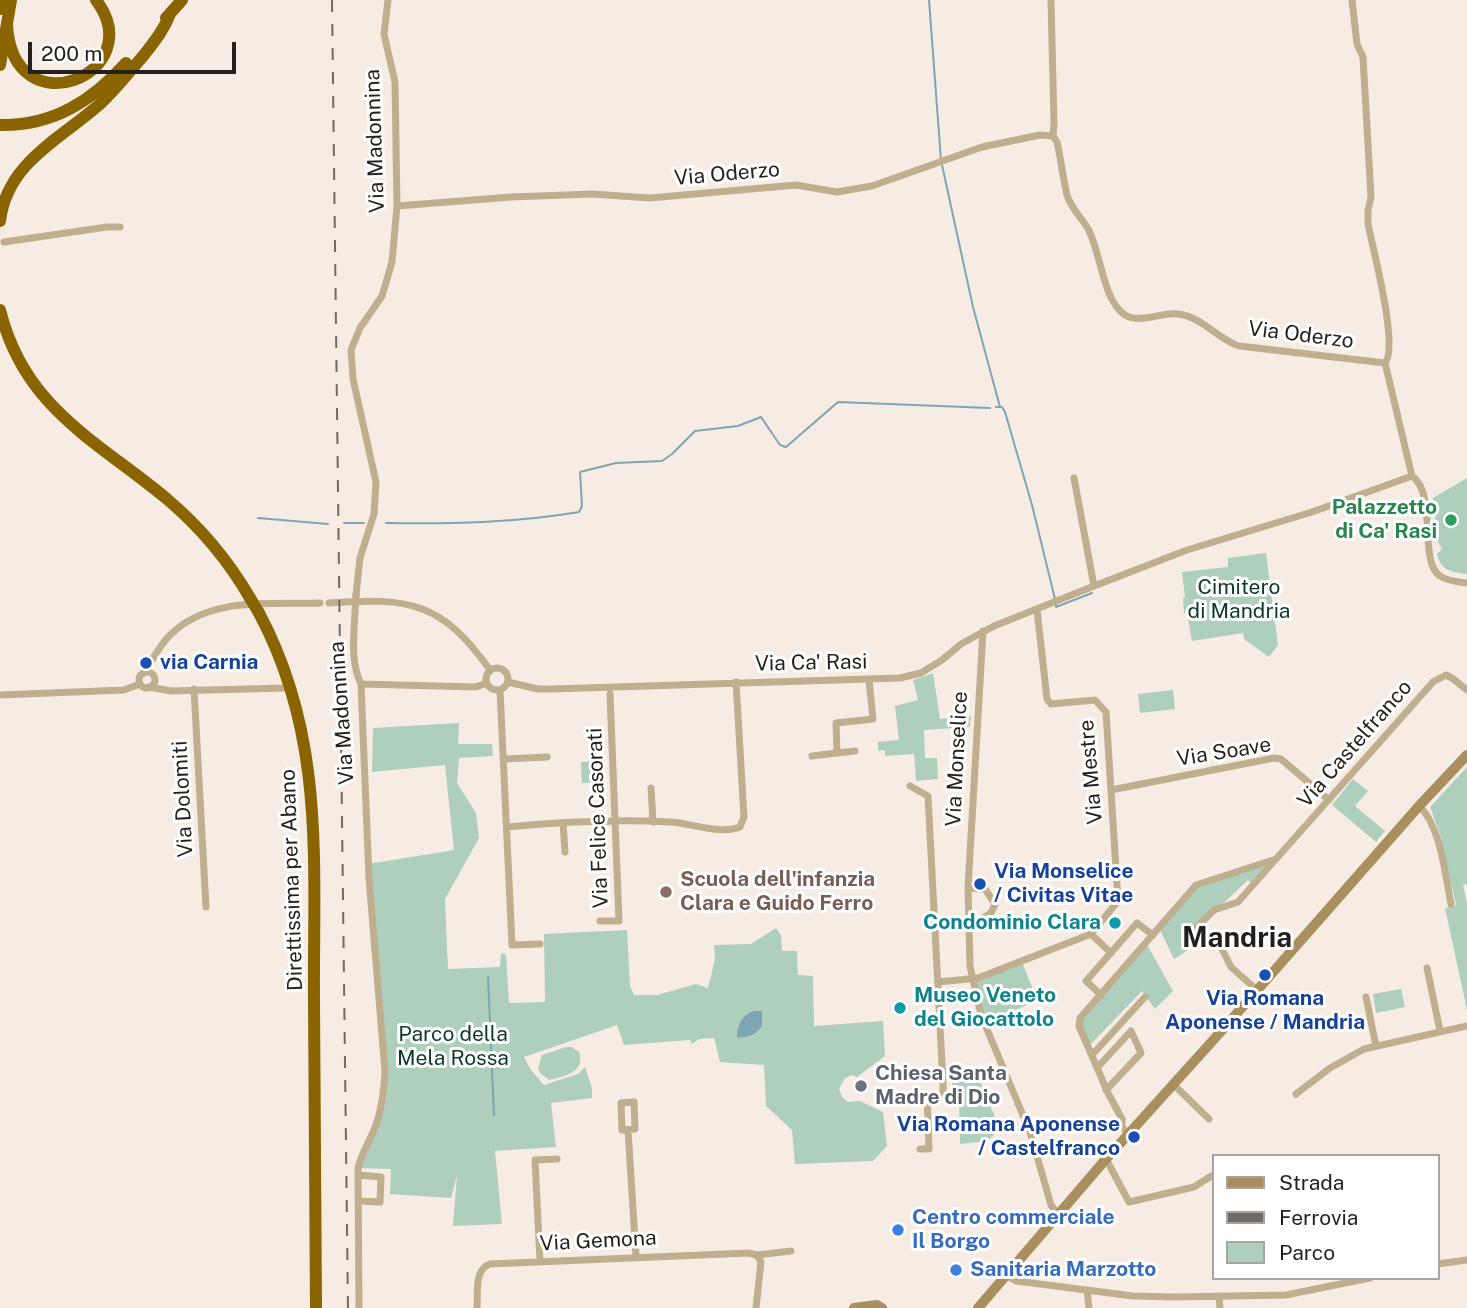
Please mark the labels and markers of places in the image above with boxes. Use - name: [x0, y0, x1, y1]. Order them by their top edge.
- place label: Palazzetto di Ca' Rasi: [1332, 495, 1437, 545]
- marker: Palazzetto di Ca' Rasi: [1443, 512, 1459, 528]
- place label: via Carnia: [160, 650, 258, 676]
- marker: via Carnia: [138, 655, 154, 671]
- place label: Via Monselice / Civitas Vitae: [994, 859, 1134, 909]
- place label: Scuola dell'infanzia Clara e Guido Ferro: [680, 867, 875, 917]
- marker: Via Monselice / Civitas Vitae: [972, 876, 988, 892]
- marker: Scuola dell'infanzia Clara e Guido Ferro: [658, 884, 674, 900]
- place label: Condominio Clara: [923, 910, 1101, 936]
- marker: Condominio Clara: [1107, 915, 1123, 931]
- marker: Via Romana Aponense / Mandria: [1257, 967, 1273, 983]
- place label: Museo Veneto del Giocattolo: [914, 983, 1056, 1033]
- place label: Via Romana Aponense / Mandria: [1165, 986, 1365, 1036]
- marker: Museo Veneto del Giocattolo: [892, 1000, 908, 1016]
- place label: Chiesa Santa Madre di Dio: [875, 1061, 1007, 1111]
- marker: Chiesa Santa Madre di Dio: [853, 1078, 869, 1094]
- place label: Via Romana Aponense / Castelfranco: [897, 1112, 1120, 1162]
- marker: Via Romana Aponense / Castelfranco: [1126, 1129, 1142, 1145]
- place label: Centro commerciale Il Borgo: [912, 1205, 1115, 1255]
- marker: Centro commerciale Il Borgo: [890, 1222, 906, 1238]
- place label: Sanitaria Marzotto: [970, 1257, 1156, 1283]
- marker: Sanitaria Marzotto: [948, 1262, 964, 1278]

